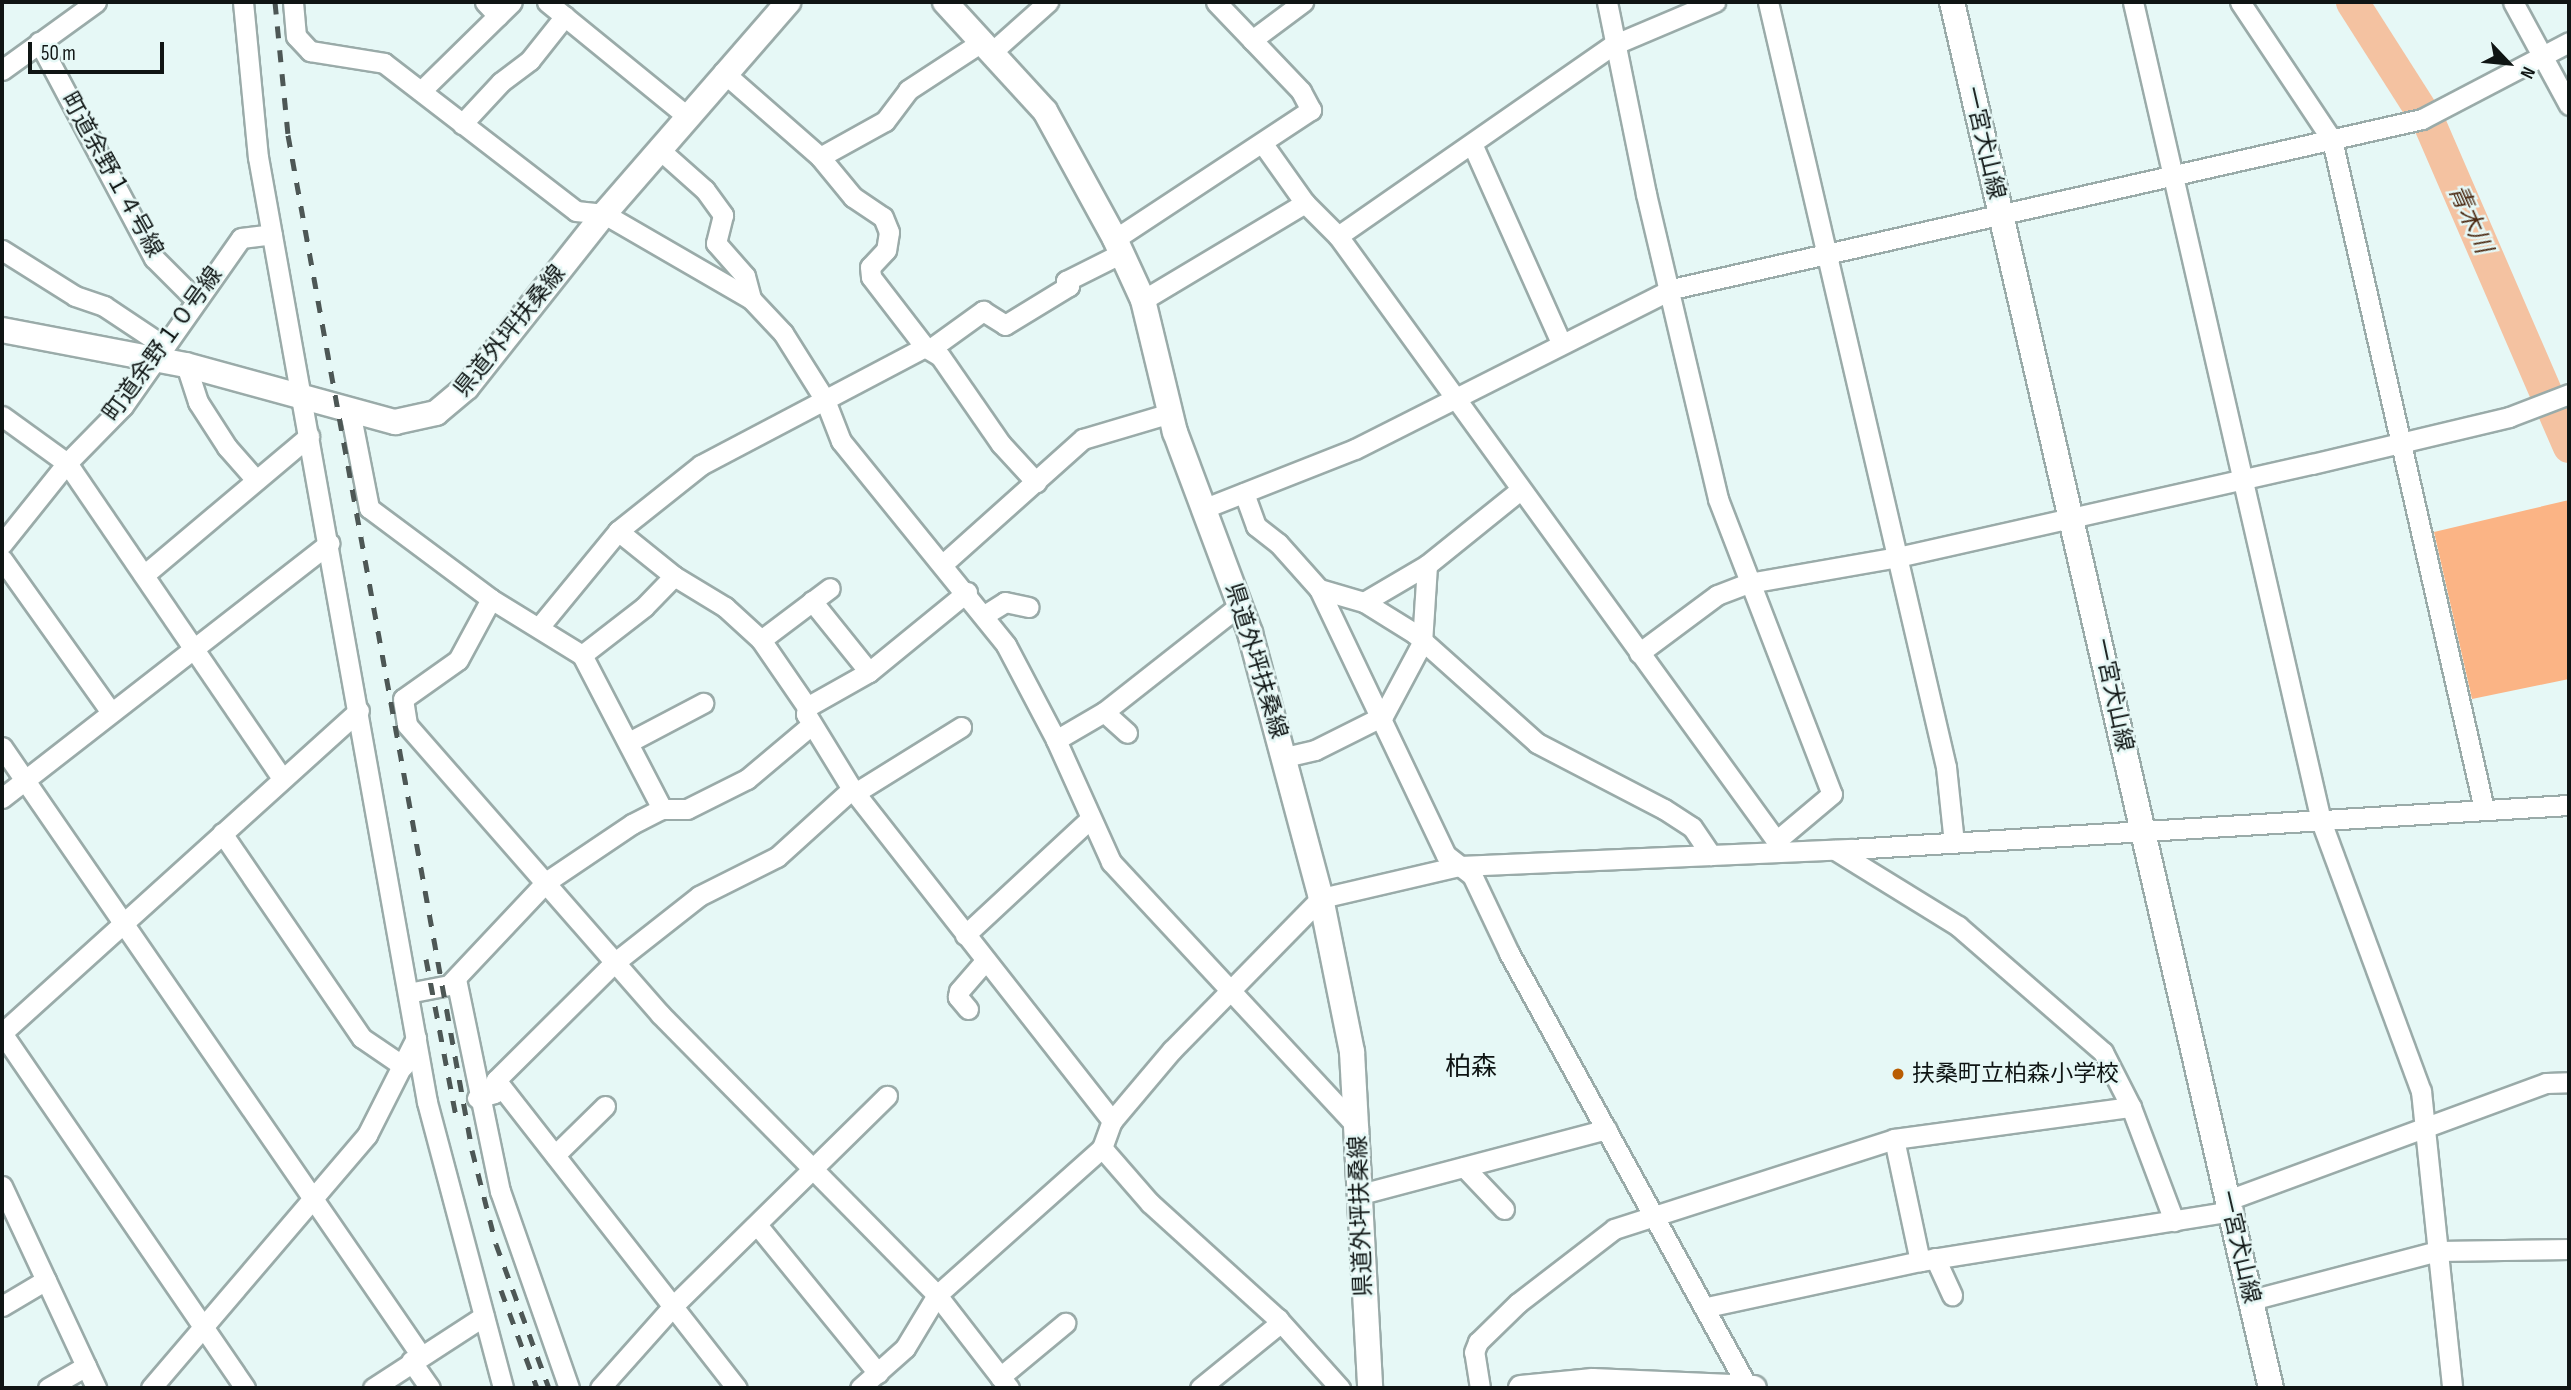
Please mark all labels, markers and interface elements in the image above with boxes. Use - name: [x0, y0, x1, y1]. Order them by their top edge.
- scale bar: [32, 28, 168, 72]
- north arrow: [2473, 28, 2543, 98]
- text: 50 m: [41, 41, 76, 66]
- text: N: [2515, 63, 2540, 82]
- street label: 一宮犬山線: [1958, 84, 2010, 202]
- street label: 町道余野１４号線: [55, 88, 169, 262]
- water label: 青木川: [2442, 180, 2498, 258]
- street label: 県道外坪扶桑線: [449, 260, 571, 402]
- street label: 町道余野１０号線: [98, 261, 228, 427]
- street label: 県道外坪扶桑線: [1219, 580, 1293, 742]
- street label: 一宮犬山線: [2088, 636, 2138, 754]
- district label: 柏森: [1445, 1052, 1497, 1084]
- place label: 扶桑町立柏森小学校: [1912, 1060, 2119, 1088]
- marker: 扶桑町立柏森小学校: [1890, 1066, 1906, 1082]
- street label: 県道外坪扶桑線: [1344, 1135, 1378, 1297]
- street label: 一宮犬山線: [2213, 1188, 2265, 1306]

